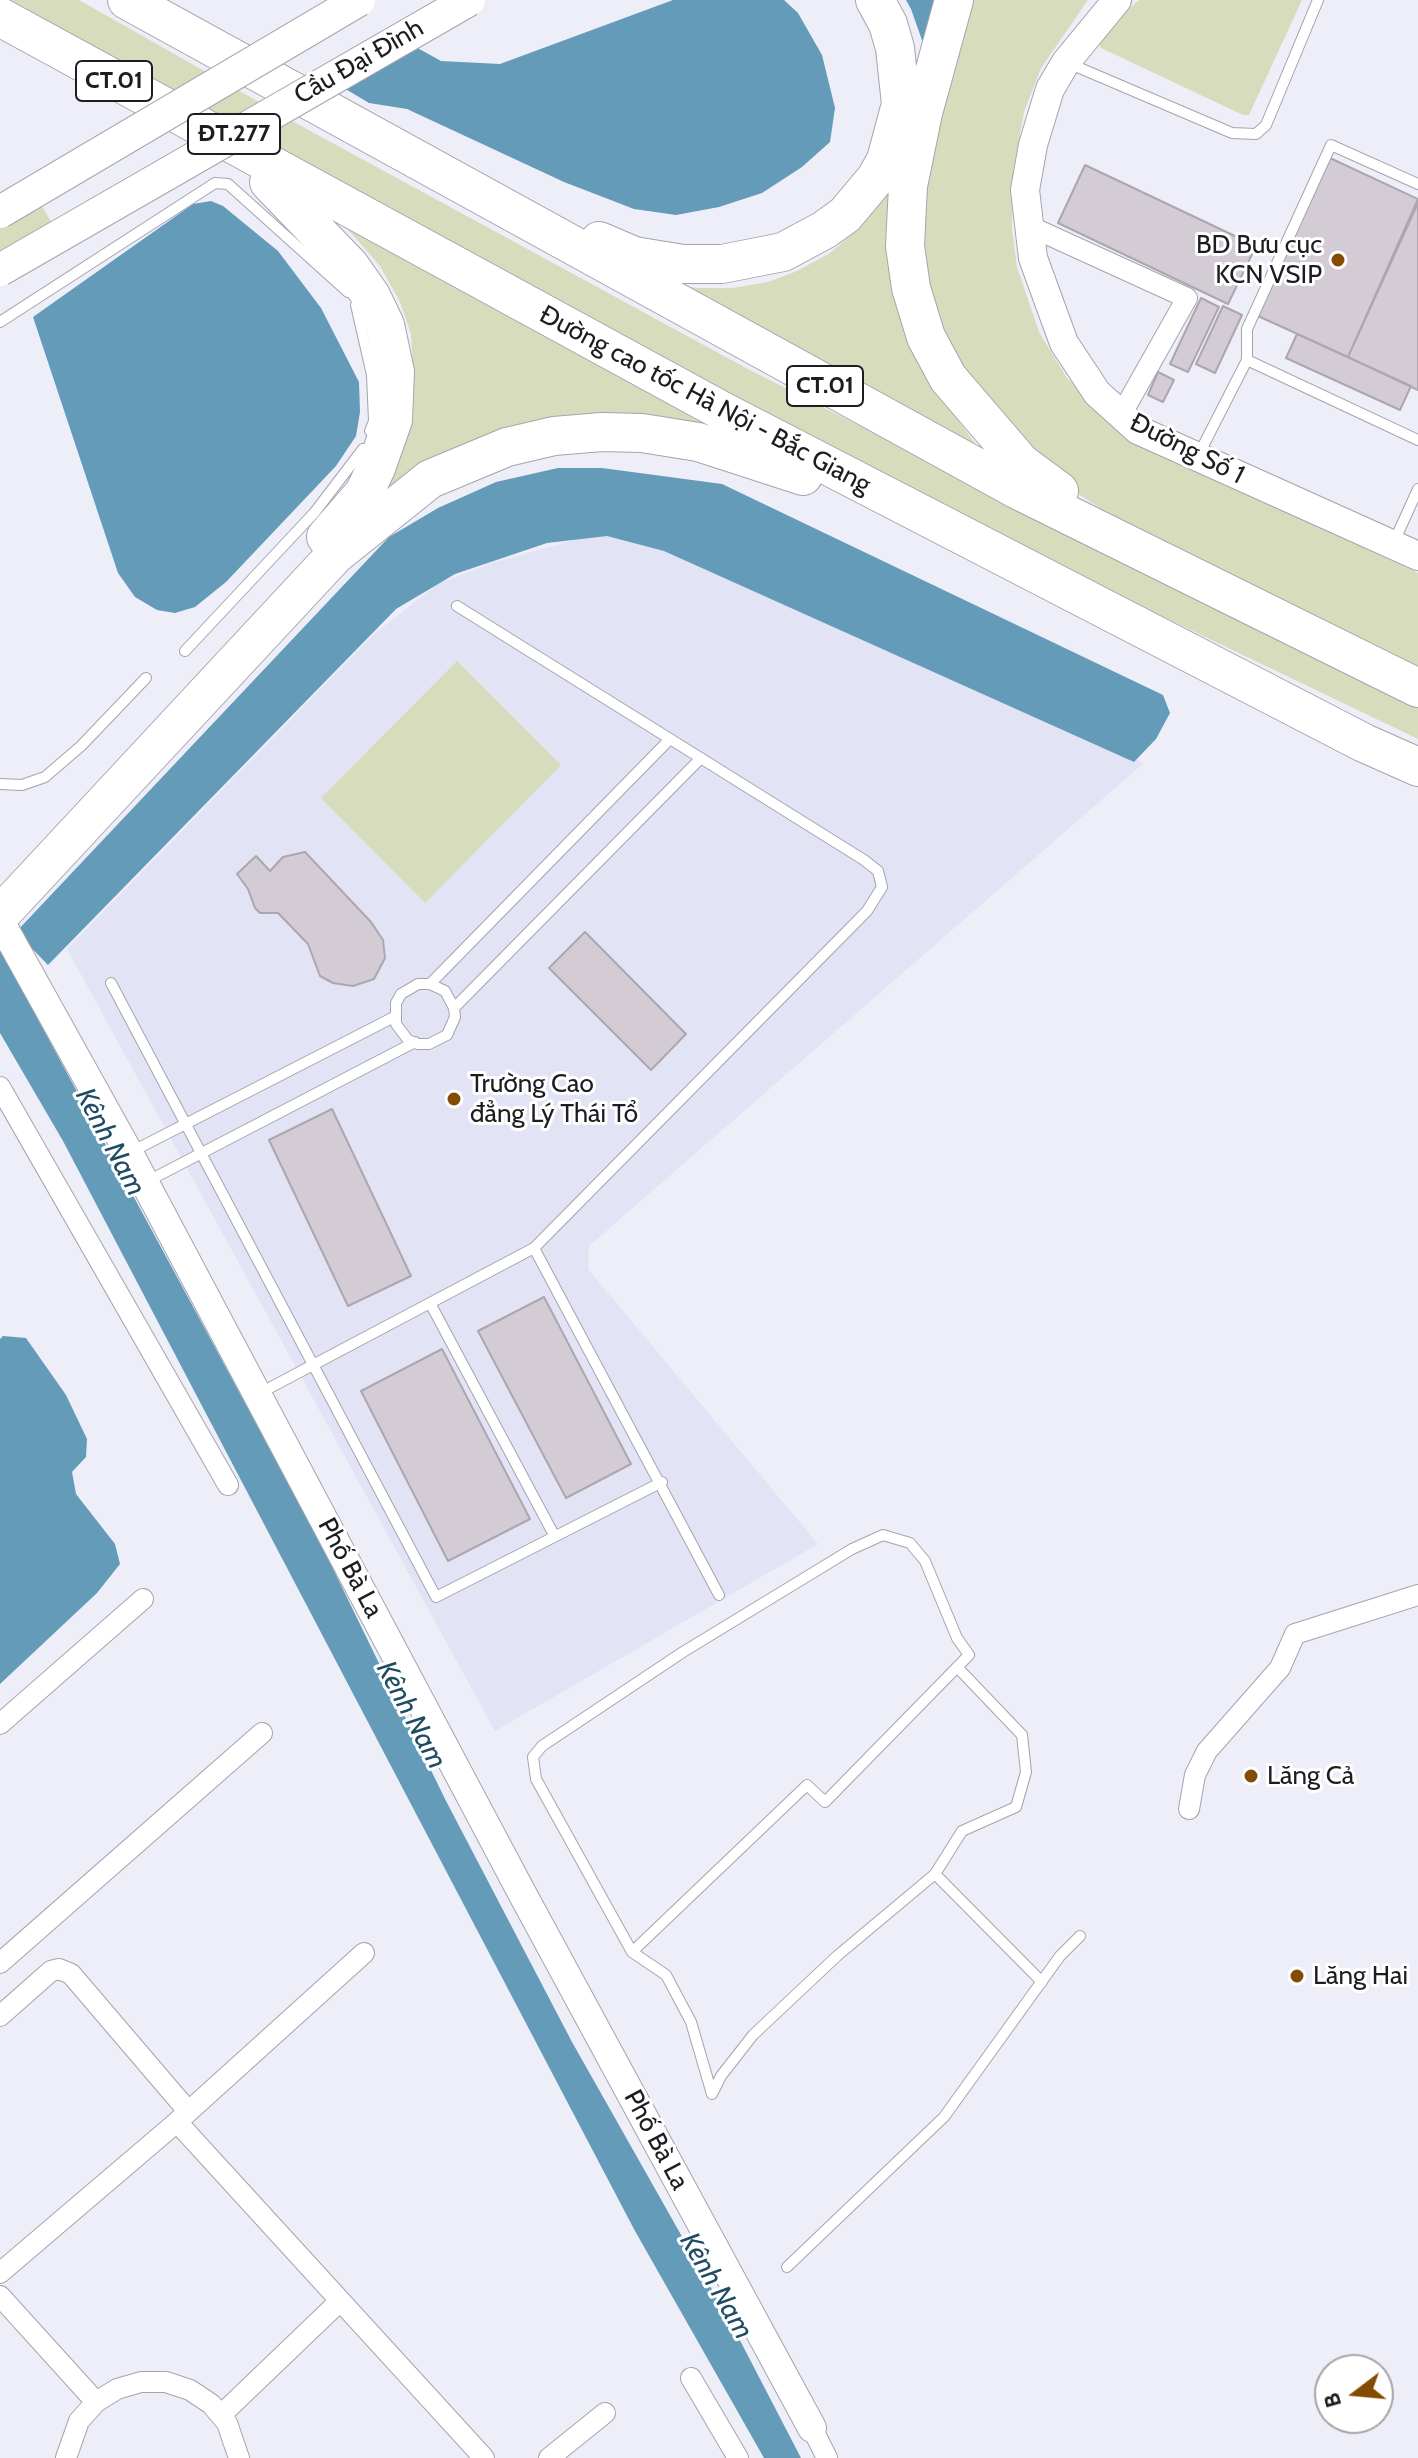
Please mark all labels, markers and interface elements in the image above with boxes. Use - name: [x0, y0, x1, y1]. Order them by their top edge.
- street label: Cầu Đại Đình: [289, 13, 429, 111]
- road number: CT.01: [76, 61, 152, 101]
- road number: ĐT.277: [188, 114, 280, 154]
- place label: BD Bưu cục KCN VSIP: [1196, 229, 1322, 290]
- marker: BD Bưu cục KCN VSIP: [1329, 251, 1347, 269]
- street label: Đường cao tốc Hà Nội - Bắc Giang: [534, 299, 876, 501]
- road number: CT.01: [787, 366, 863, 406]
- street label: Đường Số 1: [1125, 407, 1249, 491]
- place label: Trường Cao đẳng Lý Thái Tổ: [470, 1068, 638, 1130]
- water label: Kênh Nam: [68, 1082, 152, 1202]
- marker: Trường Cao đẳng Lý Thái Tổ: [445, 1090, 463, 1108]
- street label: Phố Bà La: [311, 1513, 389, 1623]
- water label: Kênh Nam: [369, 1655, 453, 1775]
- place label: Lăng Cả: [1267, 1760, 1354, 1792]
- marker: Lăng Cả: [1242, 1767, 1260, 1785]
- place label: Lăng Hai: [1313, 1960, 1408, 1992]
- marker: Lăng Hai: [1288, 1967, 1306, 1985]
- street label: Phố Bà La: [617, 2085, 695, 2195]
- water label: Kênh Nam: [672, 2227, 760, 2345]
- north arrow: [1314, 2354, 1394, 2434]
- text: B: [1317, 2390, 1347, 2411]

